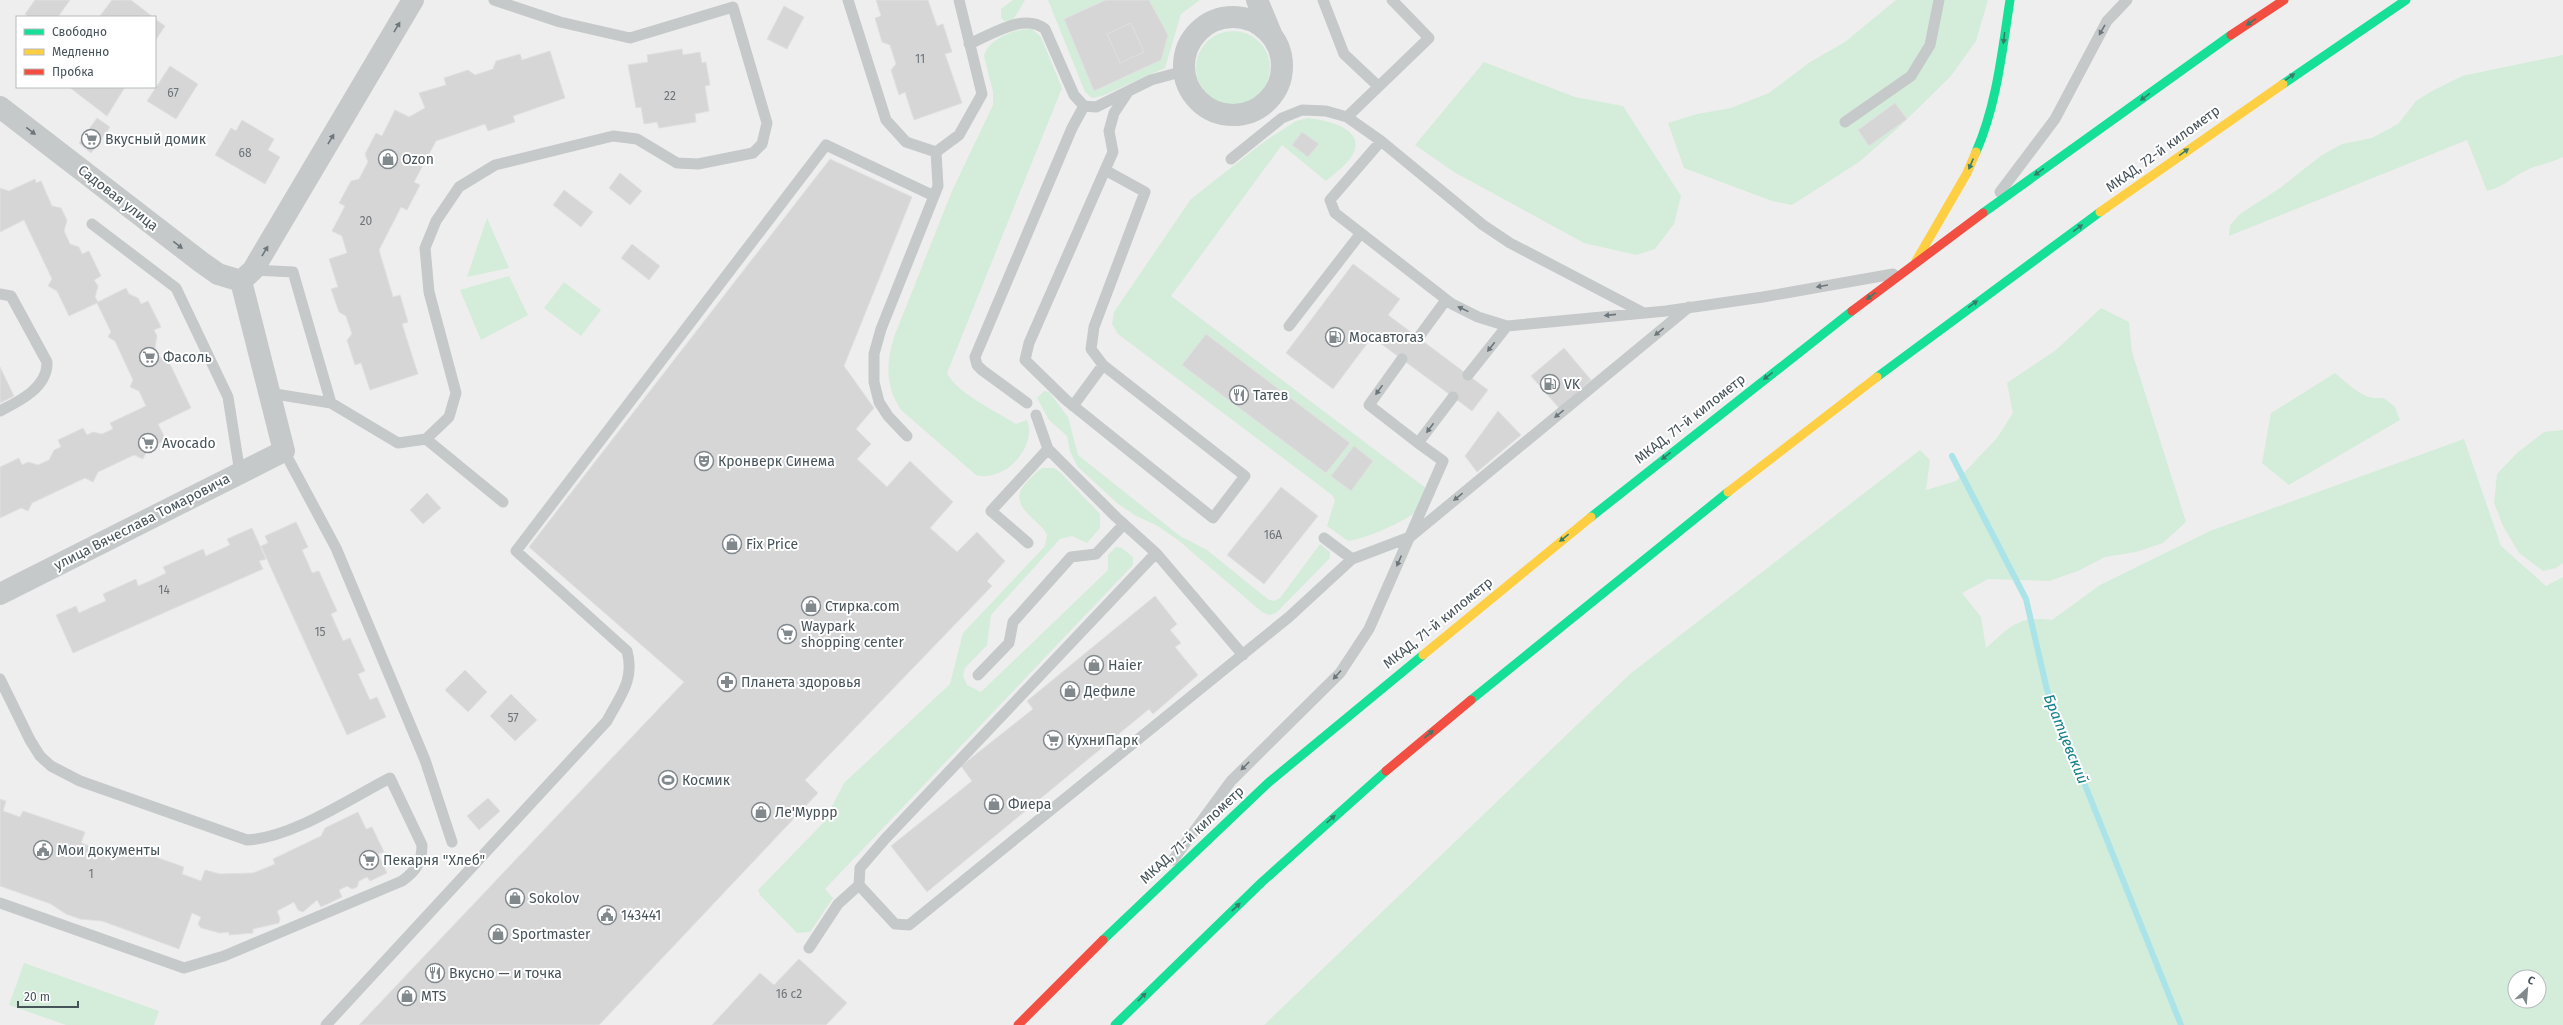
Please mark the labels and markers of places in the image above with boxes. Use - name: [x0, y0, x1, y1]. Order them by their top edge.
- supermarket icon: Вкусный домик: [80, 128, 102, 150]
- place label: Вкусный домик: [105, 131, 207, 148]
- shop icon: Ozon: [377, 148, 399, 170]
- place label: Ozon: [402, 151, 434, 168]
- fuel station icon: Мосавтогаз: [1324, 326, 1346, 348]
- place label: Мосавтогаз: [1349, 329, 1424, 346]
- supermarket icon: Фасоль: [138, 346, 160, 368]
- place label: Фасоль: [163, 349, 212, 366]
- fuel station icon: VK: [1539, 373, 1561, 395]
- place label: VK: [1564, 376, 1581, 393]
- restaurant icon: Татев: [1228, 384, 1250, 406]
- place label: Татев: [1253, 387, 1288, 404]
- supermarket icon: Avocado: [137, 432, 159, 454]
- place label: Avocado: [162, 435, 216, 452]
- theatre icon: Кронверк Синема: [693, 450, 715, 472]
- place label: Кронверк Синема: [718, 453, 835, 470]
- shop icon: Fix Price: [721, 533, 743, 555]
- place label: Fix Price: [746, 536, 798, 553]
- shop icon: Стирка.com: [800, 595, 822, 617]
- place label: Стирка.com: [825, 598, 900, 615]
- place label: Waypark shopping center: [801, 618, 904, 651]
- supermarket icon: Waypark shopping center: [776, 623, 798, 645]
- shop icon: Haier: [1083, 654, 1105, 676]
- place label: Haier: [1108, 657, 1143, 674]
- pharmacy icon: Планета здоровья: [716, 671, 738, 693]
- place label: Планета здоровья: [741, 674, 861, 691]
- shop icon: Дефиле: [1059, 680, 1081, 702]
- place label: Дефиле: [1083, 683, 1136, 700]
- supermarket icon: КухниПарк: [1042, 729, 1064, 751]
- place label: КухниПарк: [1067, 732, 1139, 749]
- sports icon: Космик: [657, 769, 679, 791]
- place label: Космик: [682, 772, 731, 789]
- shop icon: Фиера: [983, 793, 1005, 815]
- place label: Фиера: [1008, 796, 1051, 813]
- shop icon: Ле'Муррр: [750, 801, 772, 823]
- place label: Ле'Муррр: [775, 804, 838, 821]
- public building icon: Мои документы: [32, 839, 54, 861]
- place label: Мои документы: [57, 842, 160, 859]
- supermarket icon: Пекарня "Хлеб": [358, 849, 380, 871]
- place label: Пекарня "Хлеб": [383, 852, 485, 869]
- shop icon: Sokolov: [504, 887, 526, 909]
- place label: Sokolov: [529, 890, 579, 907]
- public building icon: 143441: [596, 904, 618, 926]
- place label: 143441: [621, 907, 661, 924]
- shop icon: Sportmaster: [487, 923, 509, 945]
- place label: Sportmaster: [512, 926, 591, 943]
- restaurant icon: Вкусно — и точка: [424, 962, 446, 984]
- place label: Вкусно — и точка: [449, 965, 562, 982]
- shop icon: MTS: [396, 985, 418, 1007]
- place label: MTS: [421, 988, 447, 1005]

